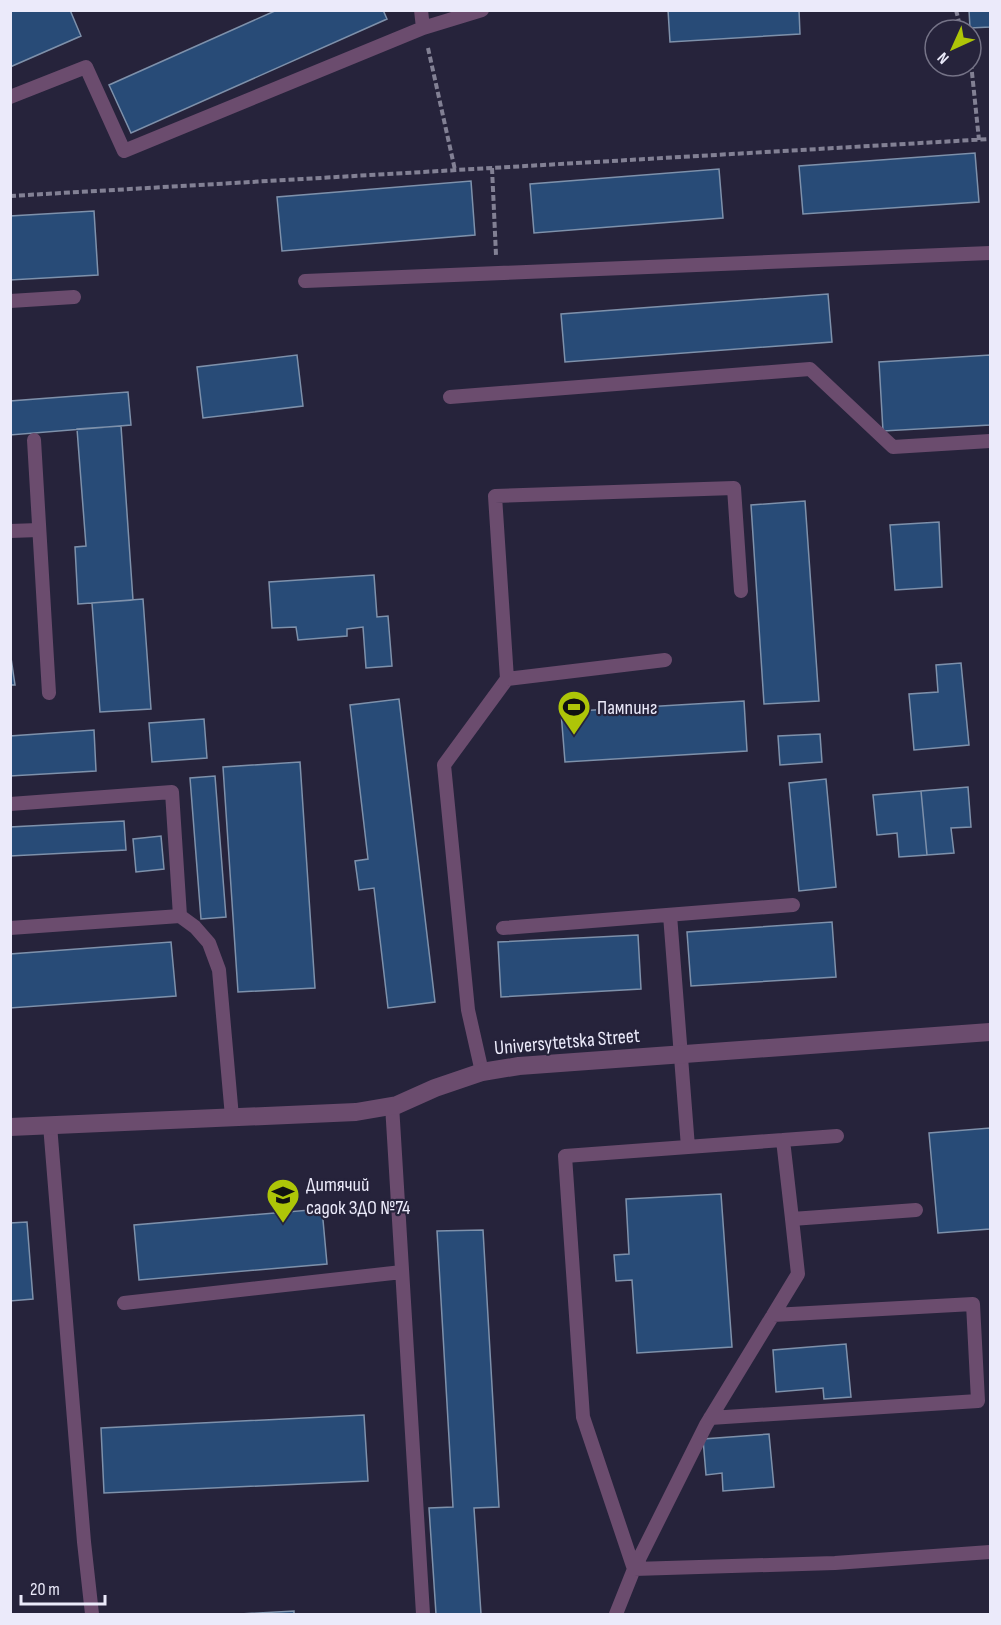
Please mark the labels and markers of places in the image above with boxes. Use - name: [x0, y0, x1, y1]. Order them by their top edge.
- sports icon: Пампинг: [556, 689, 592, 736]
- place label: Пампинг: [597, 696, 657, 720]
- place label: Дитячий садок ЗДО №74: [306, 1173, 410, 1220]
- school or university icon: Дитячий садок ЗДО №74: [265, 1177, 301, 1224]

